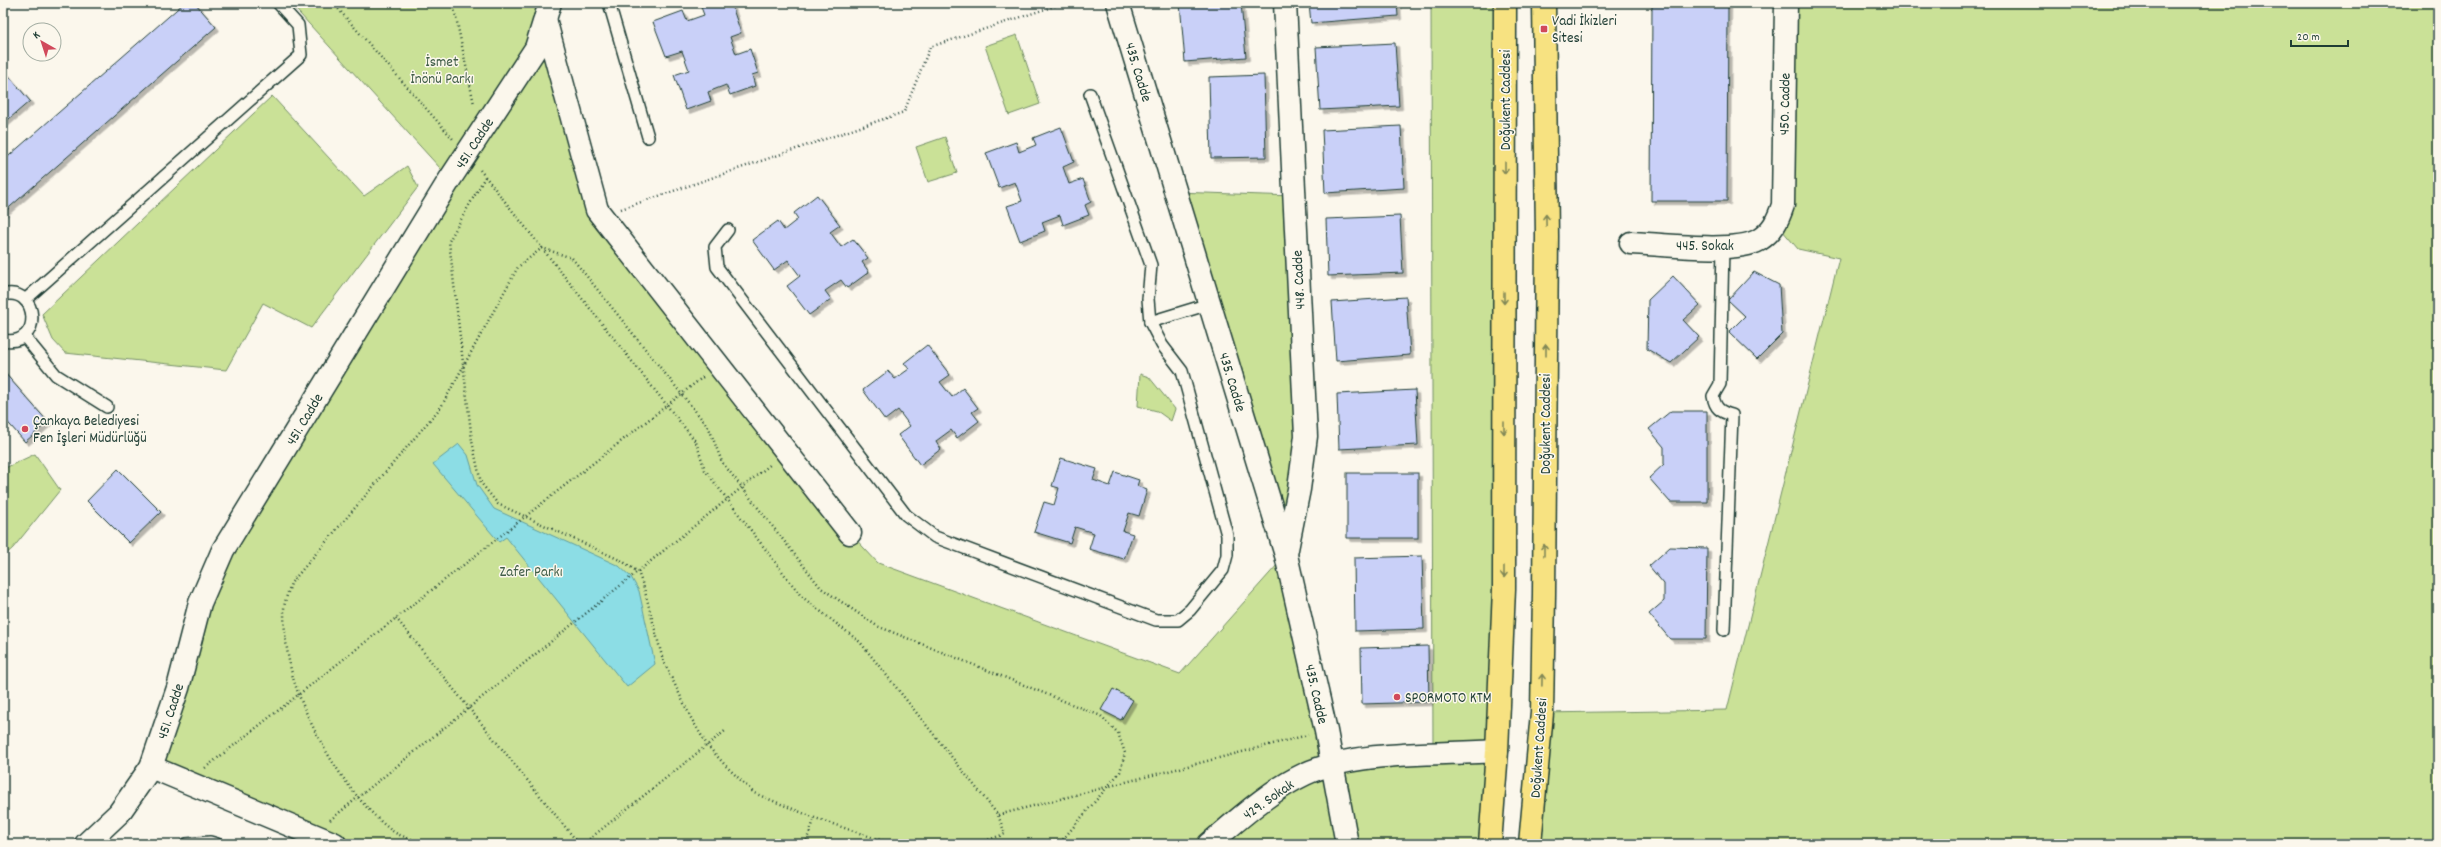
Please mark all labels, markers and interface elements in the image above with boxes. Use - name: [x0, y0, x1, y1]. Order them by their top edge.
- place label: Vadi İkizleri Sitesi: [1552, 11, 1617, 50]
- north arrow: [22, 22, 62, 62]
- scale bar: [2291, 22, 2348, 48]
- marker: Vadi İkizleri Sitesi: [1539, 24, 1549, 34]
- text: K: [30, 28, 44, 44]
- text: 20 m: [2297, 29, 2320, 46]
- street label: 435. Cadde: [1118, 40, 1157, 105]
- street label: Doğukent Caddesi: [1496, 50, 1518, 150]
- park label: İsmet İnönü Parkı: [411, 52, 474, 91]
- street label: 450. Cadde: [1774, 72, 1798, 135]
- street label: 451. Cadde: [451, 114, 501, 174]
- one-way arrow: [1501, 161, 1509, 174]
- one-way arrow: [1542, 214, 1550, 227]
- street label: 445. Sokak: [1676, 236, 1734, 258]
- street label: 448. Cadde: [1287, 249, 1313, 310]
- one-way arrow: [1500, 291, 1508, 304]
- one-way arrow: [1542, 344, 1550, 357]
- street label: 435. Cadde: [1212, 350, 1251, 415]
- street label: Doğukent Caddesi: [1536, 374, 1558, 474]
- street label: 451. Cadde: [281, 389, 330, 450]
- place label: Çankaya Belediyesi Fen İşleri Müdürlüğü: [33, 411, 147, 450]
- one-way arrow: [1500, 421, 1508, 434]
- marker: Çankaya Belediyesi Fen İşleri Müdürlüğü: [20, 424, 30, 434]
- one-way arrow: [1540, 544, 1548, 557]
- park label: Zafer Parkı: [500, 562, 563, 584]
- one-way arrow: [1500, 565, 1508, 578]
- street label: 435. Cadde: [1297, 662, 1333, 727]
- one-way arrow: [1538, 674, 1546, 687]
- street label: 451. Cadde: [153, 680, 191, 742]
- place label: SPORMOTO KTM: [1405, 688, 1492, 710]
- marker: SPORMOTO KTM: [1392, 692, 1402, 702]
- street label: Doğukent Caddesi: [1526, 697, 1554, 799]
- street label: 429. Sokak: [1239, 775, 1299, 826]

